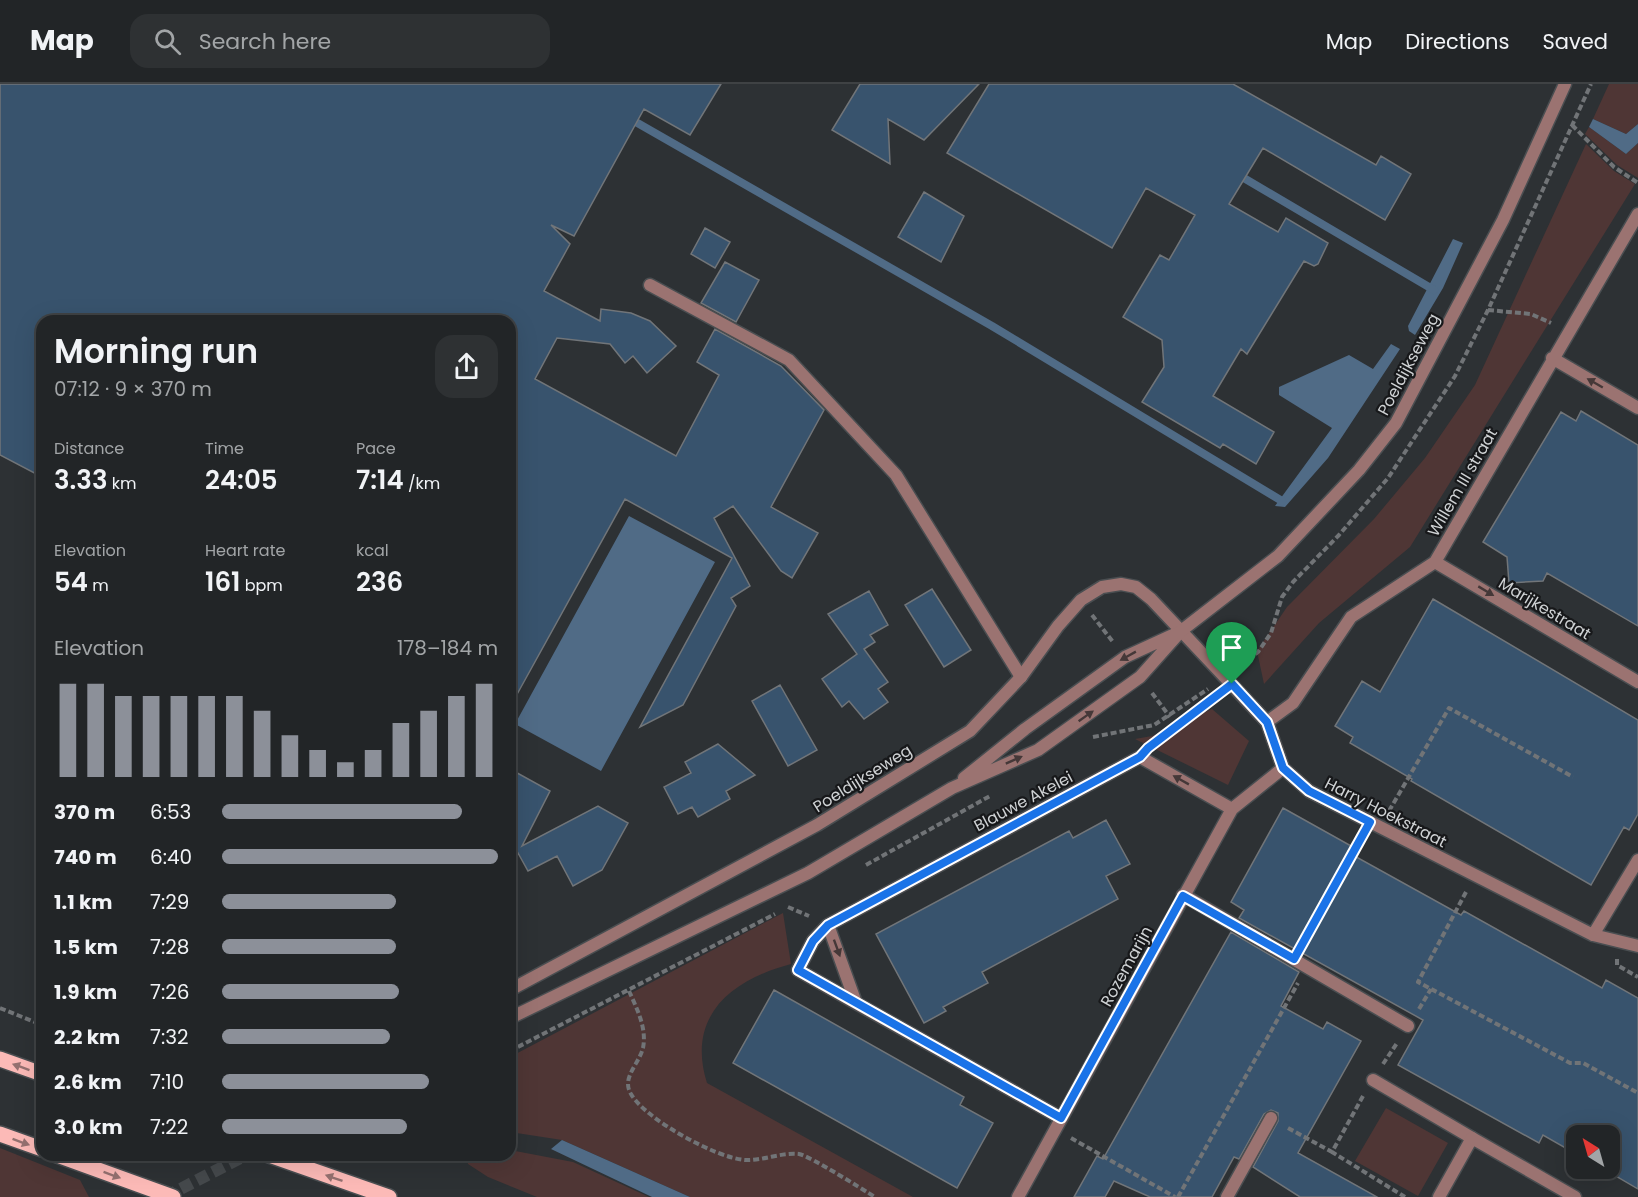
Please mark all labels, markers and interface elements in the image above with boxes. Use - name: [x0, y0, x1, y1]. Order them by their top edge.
- search box: [130, 14, 550, 68]
- text: Map: [30, 21, 94, 60]
- icon: search: [151, 25, 184, 58]
- text: Search here: [199, 26, 331, 57]
- text: Map: [1326, 27, 1372, 56]
- text: Directions: [1405, 27, 1509, 56]
- text: Saved: [1542, 27, 1608, 56]
- street label: Poeldijkseweg: [1372, 309, 1445, 419]
- text: Morning run: [54, 328, 258, 375]
- button: share: [435, 335, 498, 398]
- text: 07:12 · 9 × 370 m: [54, 375, 212, 403]
- one-way arrow: [1586, 378, 1603, 388]
- street label: Willem III straat: [1422, 424, 1503, 541]
- text: Distance: [54, 437, 124, 460]
- text: Time: [205, 437, 244, 460]
- text: Pace: [356, 437, 396, 460]
- text: 3.33: [54, 462, 107, 498]
- text: 24:05: [205, 462, 278, 498]
- text: 7:14: [356, 462, 404, 498]
- text: km: [107, 472, 136, 495]
- text: /km: [404, 472, 440, 495]
- text: Elevation: [54, 539, 126, 562]
- text: Heart rate: [205, 539, 285, 562]
- text: kcal: [356, 539, 389, 562]
- text: 54: [54, 564, 88, 600]
- text: 161: [205, 564, 240, 600]
- text: 236: [356, 564, 403, 600]
- street label: Marijkestraat: [1494, 572, 1595, 645]
- text: m: [88, 574, 109, 597]
- text: bpm: [240, 574, 283, 597]
- one-way arrow: [1477, 586, 1494, 596]
- pin: [1206, 622, 1257, 684]
- icon: arrive: [1215, 631, 1248, 664]
- text: Elevation: [54, 634, 144, 662]
- text: 178–184 m: [397, 634, 498, 662]
- one-way arrow: [1120, 651, 1137, 661]
- one-way arrow: [1077, 710, 1093, 722]
- street label: Poeldijkseweg: [808, 739, 916, 818]
- one-way arrow: [1006, 755, 1024, 765]
- street label: Blauwe Akelei: [970, 766, 1077, 837]
- street label: Harry Hoekstraat: [1321, 772, 1451, 853]
- one-way arrow: [1173, 775, 1190, 785]
- text: 370 m: [54, 798, 115, 826]
- text: 6:53: [150, 798, 191, 826]
- text: 740 m: [54, 843, 117, 871]
- text: 6:40: [150, 843, 192, 871]
- text: 1.1 km: [54, 888, 112, 916]
- text: 7:29: [150, 888, 189, 916]
- street label: Rozemarijn: [1095, 922, 1158, 1011]
- text: 1.5 km: [54, 933, 118, 961]
- text: 7:28: [150, 933, 189, 961]
- one-way arrow: [832, 939, 842, 957]
- text: 1.9 km: [54, 978, 117, 1006]
- text: 7:26: [150, 978, 189, 1006]
- text: 2.2 km: [54, 1023, 120, 1051]
- text: 7:32: [150, 1023, 188, 1051]
- one-way arrow: [12, 1062, 30, 1071]
- text: 2.6 km: [54, 1068, 122, 1096]
- text: 7:10: [150, 1068, 184, 1096]
- text: 3.0 km: [54, 1113, 123, 1141]
- text: 7:22: [150, 1113, 188, 1141]
- north arrow: [1566, 1125, 1620, 1179]
- map controls: [1566, 1125, 1620, 1179]
- one-way arrow: [12, 1137, 30, 1147]
- one-way arrow: [103, 1171, 121, 1181]
- one-way arrow: [325, 1172, 343, 1182]

